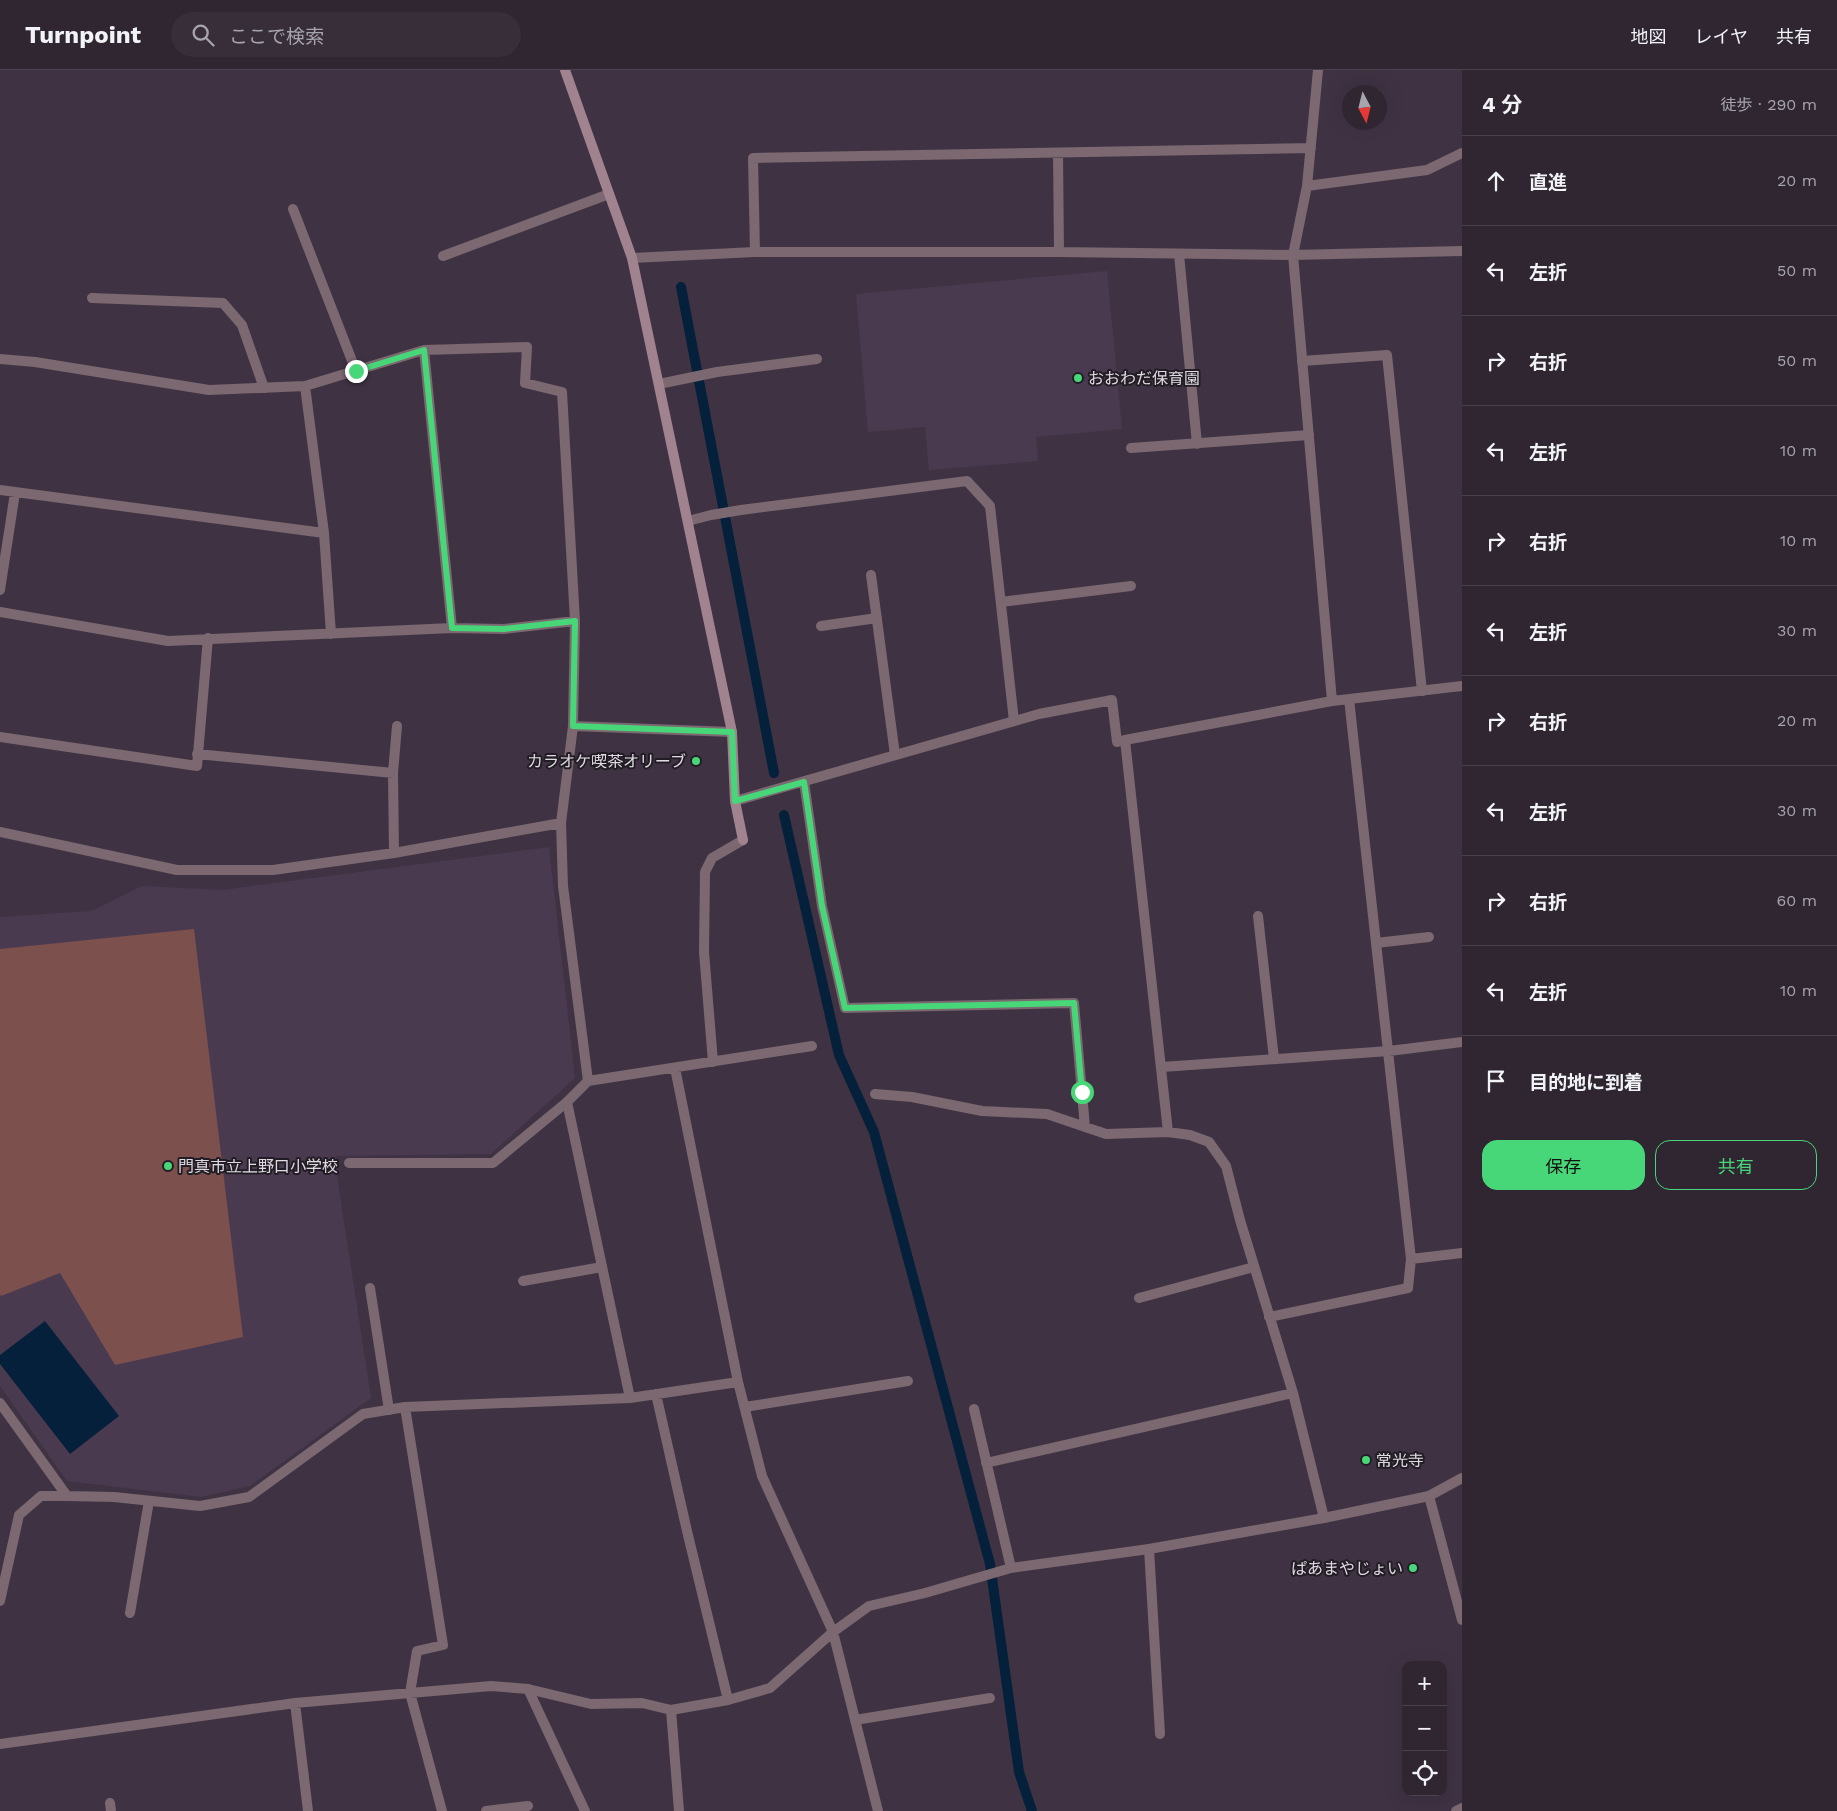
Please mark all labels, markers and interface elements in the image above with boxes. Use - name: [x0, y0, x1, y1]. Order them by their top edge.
- search box: [171, 12, 521, 57]
- text: Turnpoint: [25, 21, 141, 49]
- icon: search: [189, 21, 217, 49]
- text: ここで検索: [229, 25, 324, 48]
- text: 地図: [1631, 26, 1667, 47]
- text: レイヤ: [1695, 26, 1748, 47]
- text: 共有: [1776, 26, 1812, 47]
- north arrow: [1342, 85, 1387, 130]
- text: 4 分: [1482, 92, 1523, 117]
- text: 徒歩 · 290 m: [1721, 95, 1817, 114]
- icon: ahead: [1482, 167, 1510, 195]
- text: 直進: [1529, 171, 1567, 194]
- text: 20 m: [1777, 171, 1817, 190]
- icon: left: [1482, 257, 1510, 285]
- text: 左折: [1529, 261, 1567, 284]
- text: 50 m: [1777, 261, 1817, 280]
- icon: right: [1482, 347, 1510, 375]
- text: 右折: [1529, 351, 1567, 374]
- text: 50 m: [1777, 351, 1817, 370]
- route end: [345, 360, 368, 383]
- place label: おおわだ保育園: [1088, 369, 1200, 388]
- marker: おおわだ保育園: [1072, 372, 1084, 384]
- icon: left: [1482, 437, 1510, 465]
- text: 左折: [1529, 441, 1567, 464]
- text: 10 m: [1780, 441, 1817, 460]
- icon: right: [1482, 527, 1510, 555]
- text: 右折: [1529, 531, 1567, 554]
- text: 10 m: [1780, 531, 1817, 550]
- icon: left: [1482, 617, 1510, 645]
- text: 左折: [1529, 621, 1567, 644]
- text: 30 m: [1777, 621, 1817, 640]
- icon: right: [1482, 707, 1510, 735]
- text: 右折: [1529, 711, 1567, 734]
- text: 20 m: [1777, 711, 1817, 730]
- place label: カラオケ喫茶オリーブ: [527, 752, 686, 771]
- marker: カラオケ喫茶オリーブ: [690, 755, 702, 767]
- icon: left: [1482, 797, 1510, 825]
- text: 左折: [1529, 801, 1567, 824]
- text: 30 m: [1777, 801, 1817, 820]
- icon: right: [1482, 887, 1510, 915]
- text: 右折: [1529, 891, 1567, 914]
- text: 60 m: [1777, 891, 1817, 910]
- icon: left: [1482, 977, 1510, 1005]
- text: 左折: [1529, 981, 1567, 1004]
- text: 10 m: [1780, 981, 1817, 1000]
- icon: arrive: [1482, 1067, 1510, 1095]
- text: 目的地に到着: [1529, 1071, 1643, 1094]
- route start: [1071, 1081, 1094, 1104]
- button: 保存: [1482, 1140, 1645, 1190]
- button: 共有: [1655, 1140, 1817, 1190]
- place label: 門真市立上野口小学校: [178, 1157, 338, 1176]
- marker: 門真市立上野口小学校: [162, 1160, 174, 1172]
- place label: 常光寺: [1376, 1451, 1424, 1470]
- marker: 常光寺: [1360, 1454, 1372, 1466]
- place label: ぱあまやじょい: [1291, 1559, 1403, 1578]
- marker: ぱあまやじょい: [1407, 1562, 1419, 1574]
- map controls: [1402, 1661, 1447, 1796]
- button: +: [1402, 1661, 1447, 1706]
- button: −: [1402, 1706, 1447, 1751]
- button: locate: [1402, 1751, 1447, 1796]

